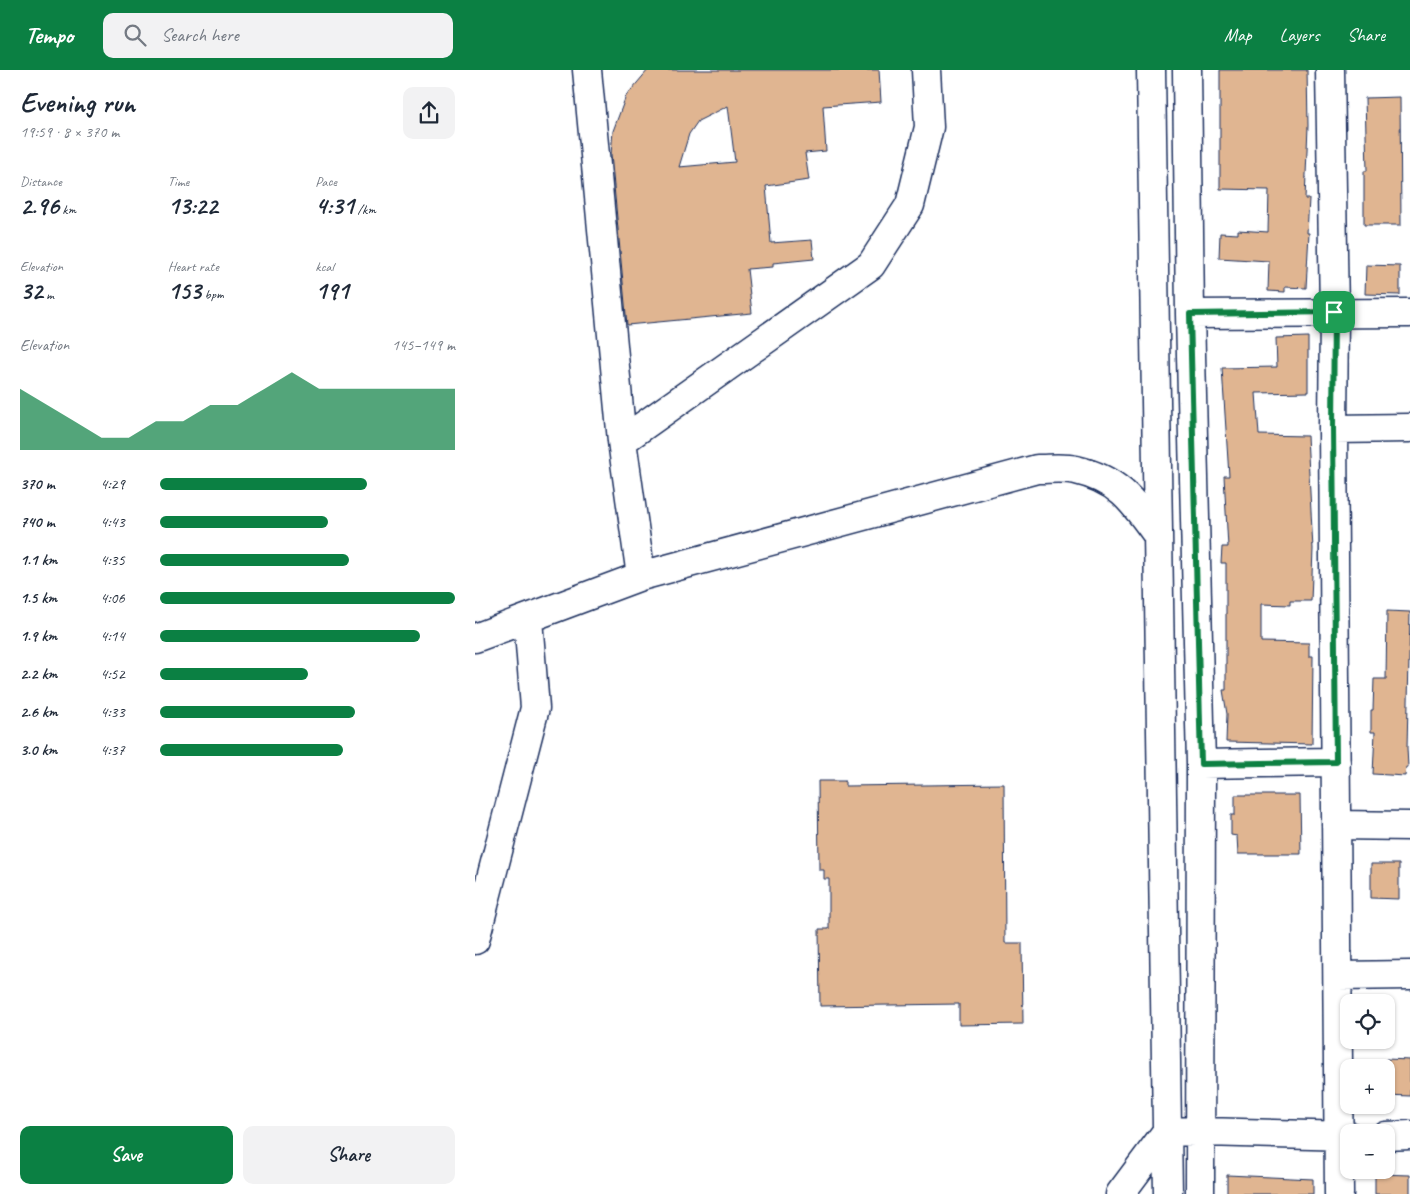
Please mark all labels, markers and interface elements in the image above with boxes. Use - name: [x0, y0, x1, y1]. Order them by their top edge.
- search box: [103, 13, 453, 58]
- text: Tempo: [25, 20, 73, 50]
- icon: search: [121, 21, 149, 49]
- text: Search here: [161, 23, 239, 47]
- text: Map: [1224, 24, 1252, 46]
- text: Layers: [1280, 24, 1319, 46]
- text: Share: [1347, 24, 1385, 46]
- text: Evening run: [20, 85, 135, 120]
- button: share: [403, 87, 455, 139]
- text: 19:59 · 8 × 370 m: [20, 122, 119, 142]
- text: Distance: [20, 173, 62, 190]
- text: Time: [168, 173, 189, 190]
- text: Pace: [315, 173, 337, 190]
- text: 2.96: [20, 190, 59, 222]
- text: 13:22: [168, 190, 218, 222]
- text: 4:31: [315, 190, 354, 222]
- text: km: [59, 201, 76, 218]
- text: /km: [354, 201, 376, 218]
- text: Elevation: [20, 258, 63, 275]
- text: Heart rate: [168, 258, 219, 275]
- text: kcal: [315, 258, 334, 275]
- text: 32: [20, 275, 43, 307]
- text: 153: [168, 275, 201, 307]
- text: 191: [315, 275, 349, 307]
- text: m: [43, 286, 54, 303]
- text: bpm: [201, 286, 224, 303]
- pin: [1313, 291, 1355, 333]
- icon: arrive: [1320, 298, 1348, 326]
- text: Elevation: [20, 335, 69, 355]
- text: 145–149 m: [392, 335, 455, 355]
- text: 370 m: [20, 474, 55, 494]
- text: 4:29: [100, 474, 125, 494]
- text: 740 m: [20, 512, 55, 532]
- text: 4:43: [100, 512, 125, 532]
- text: 1.1 km: [20, 550, 57, 570]
- text: 4:35: [100, 550, 125, 570]
- text: 1.5 km: [20, 588, 57, 608]
- text: 4:06: [100, 588, 125, 608]
- text: 1.9 km: [20, 626, 57, 646]
- text: 4:14: [100, 626, 125, 646]
- text: 2.2 km: [20, 664, 57, 684]
- text: 4:52: [100, 664, 125, 684]
- text: 2.6 km: [20, 702, 58, 722]
- text: 4:33: [100, 702, 125, 722]
- text: 3.0 km: [20, 740, 57, 760]
- text: 4:37: [100, 740, 125, 760]
- map controls: [1340, 994, 1395, 1179]
- button: locate: [1340, 994, 1395, 1049]
- button: +: [1340, 1059, 1395, 1114]
- button: −: [1340, 1124, 1395, 1179]
- button: Save: [20, 1126, 233, 1184]
- button: Share: [243, 1126, 455, 1184]

